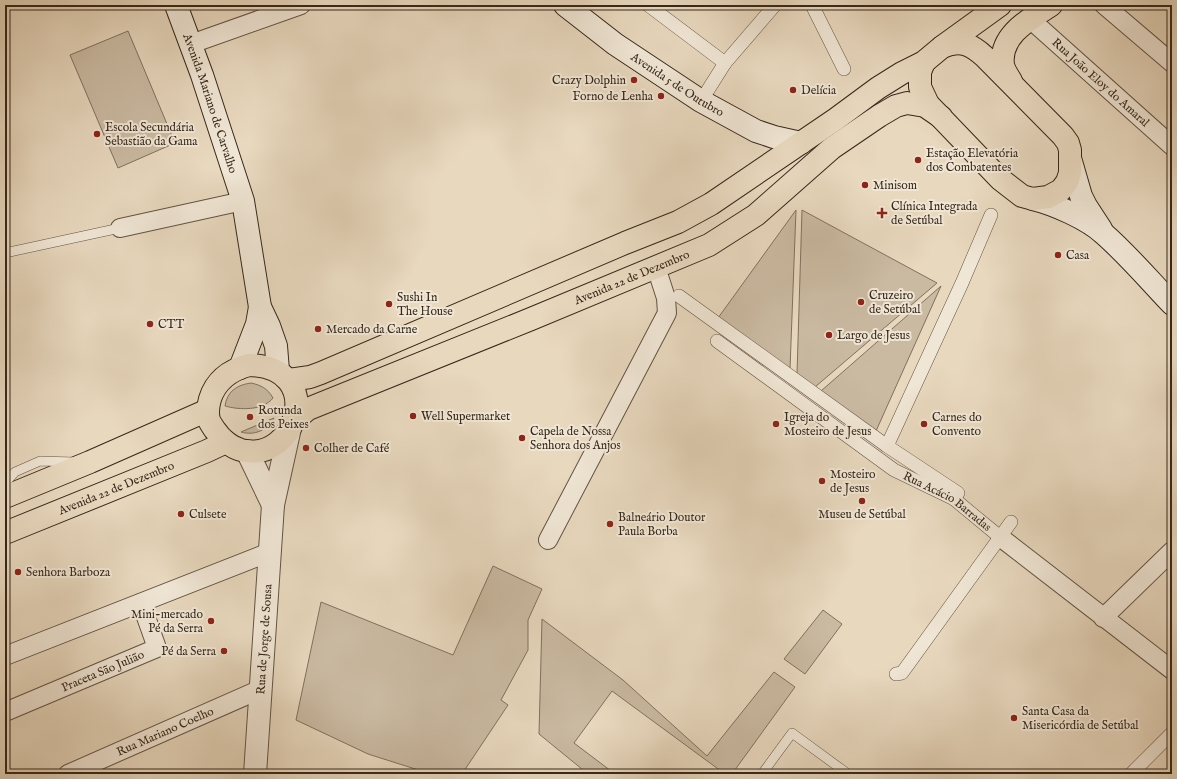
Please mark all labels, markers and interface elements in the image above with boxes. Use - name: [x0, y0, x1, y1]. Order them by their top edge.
- street label: Avenida Mariano de Carvalho: [179, 30, 241, 175]
- street label: Rua João Eloy do Amaral: [1049, 35, 1153, 130]
- street label: Avenida 5 de Outubro: [627, 49, 727, 120]
- place label: Crazy Dolphin: [552, 73, 627, 89]
- marker: Crazy Dolphin: [629, 75, 639, 85]
- place label: Delícia: [801, 83, 837, 98]
- marker: Delícia: [788, 85, 798, 95]
- place label: Forno de Lenha: [573, 89, 654, 104]
- marker: Forno de Lenha: [656, 91, 666, 101]
- place label: Escola Secundária Sebastião da Gama: [105, 120, 198, 149]
- marker: Escola Secundária Sebastião da Gama: [92, 129, 102, 139]
- place label: Estação Elevatória dos Combatentes: [926, 146, 1019, 175]
- marker: Estação Elevatória dos Combatentes: [913, 155, 923, 165]
- place label: Minisom: [873, 178, 917, 193]
- marker: Minisom: [860, 180, 870, 190]
- place label: Clínica Integrada de Setúbal: [891, 199, 978, 228]
- marker: Clínica Integrada de Setúbal: [876, 207, 888, 219]
- street label: Avenida 22 de Dezembro: [571, 246, 692, 308]
- place label: Casa: [1066, 248, 1090, 263]
- marker: Casa: [1053, 250, 1063, 260]
- place label: Cruzeiro de Setúbal: [869, 288, 921, 317]
- place label: Sushi In The House: [397, 290, 453, 319]
- marker: Cruzeiro de Setúbal: [856, 297, 866, 307]
- marker: Sushi In The House: [384, 299, 394, 309]
- place label: CTT: [158, 317, 185, 332]
- marker: CTT: [145, 319, 155, 329]
- place label: Mercado da Carne: [326, 322, 418, 337]
- marker: Mercado da Carne: [313, 324, 323, 334]
- place label: Largo de Jesus: [837, 328, 910, 344]
- marker: Largo de Jesus: [824, 330, 834, 340]
- place label: Rotunda dos Peixes: [258, 403, 309, 432]
- place label: Well Supermarket: [421, 409, 510, 425]
- place label: Igreja do Mosteiro de Jesus: [784, 410, 871, 440]
- place label: Carnes do Convento: [932, 410, 982, 439]
- marker: Well Supermarket: [408, 411, 418, 421]
- marker: Rotunda dos Peixes: [245, 412, 255, 422]
- marker: Igreja do Mosteiro de Jesus: [771, 419, 781, 429]
- marker: Carnes do Convento: [919, 419, 929, 429]
- place label: Capela de Nossa Senhora dos Anjos: [530, 424, 621, 453]
- marker: Capela de Nossa Senhora dos Anjos: [517, 433, 527, 443]
- place label: Colher de Café: [314, 441, 390, 456]
- marker: Colher de Café: [301, 443, 311, 453]
- street label: Avenida 22 de Dezembro: [55, 457, 177, 518]
- place label: Mosteiro de Jesus: [830, 467, 876, 497]
- street label: Rua Acácio Barradas: [901, 468, 994, 534]
- marker: Mosteiro de Jesus: [817, 476, 827, 486]
- marker: Museu de Setúbal: [857, 496, 867, 506]
- place label: Culsete: [189, 507, 227, 522]
- place label: Museu de Setúbal: [818, 507, 906, 522]
- marker: Culsete: [176, 509, 186, 519]
- place label: Balneário Doutor Paula Borba: [618, 510, 706, 539]
- marker: Balneário Doutor Paula Borba: [605, 519, 615, 529]
- place label: Senhora Barboza: [26, 565, 111, 580]
- marker: Senhora Barboza: [13, 567, 23, 577]
- street label: Rua de Jorge de Sousa: [253, 583, 275, 695]
- place label: Mini-mercado Pé da Serra: [131, 607, 204, 636]
- marker: Mini-mercado Pé da Serra: [206, 616, 216, 626]
- place label: Pé da Serra: [161, 644, 217, 659]
- marker: Pé da Serra: [219, 646, 229, 656]
- street label: Praceta São Julião: [59, 647, 147, 695]
- street label: Rua Mariano Coelho: [114, 703, 216, 759]
- place label: Santa Casa da Misericórdia de Setúbal: [1022, 704, 1139, 733]
- marker: Santa Casa da Misericórdia de Setúbal: [1009, 713, 1019, 723]

